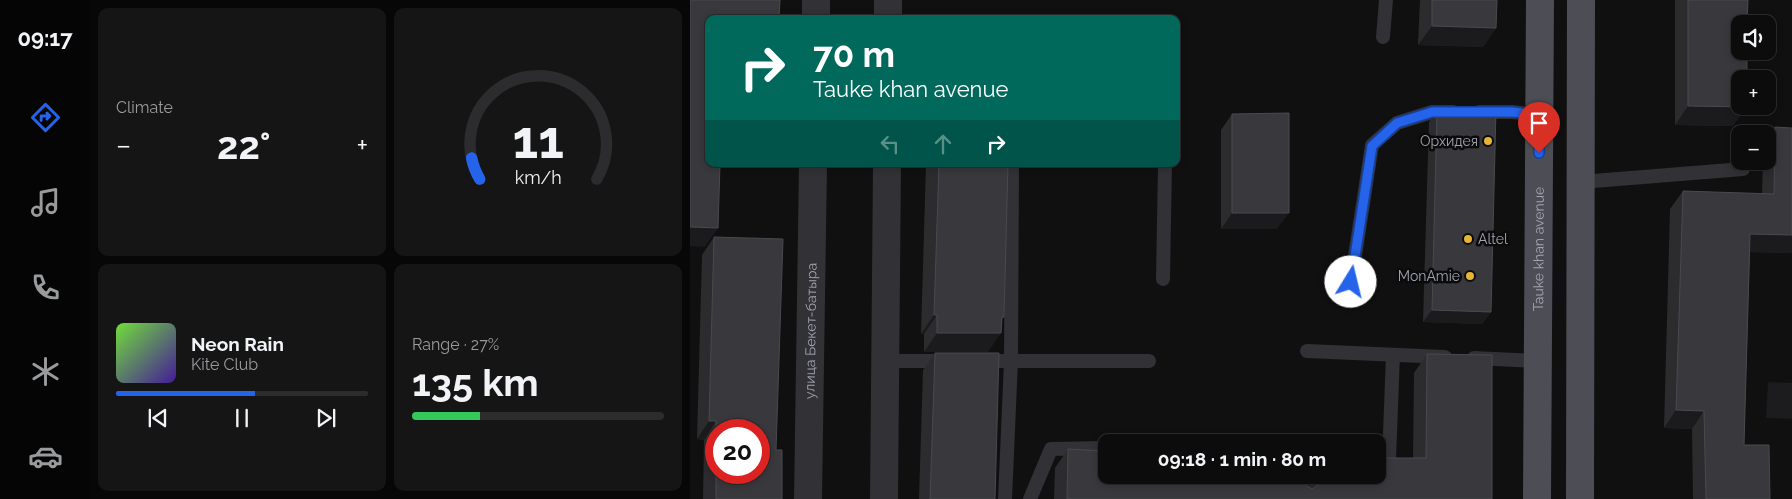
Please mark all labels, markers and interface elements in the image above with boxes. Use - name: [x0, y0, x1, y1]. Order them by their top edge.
- map controls: [1731, 15, 1776, 170]
- button: sound: [1731, 15, 1776, 60]
- text: 09:17: [17, 25, 73, 51]
- text: 70 m: [813, 34, 895, 75]
- icon: right: [730, 35, 795, 100]
- button: +: [1731, 70, 1776, 115]
- text: Tauke khan avenue: [813, 76, 1008, 102]
- text: Climate: [116, 98, 173, 117]
- icon: directions: [28, 100, 63, 135]
- pin: [1518, 102, 1560, 153]
- text: 11: [512, 109, 564, 170]
- icon: arrive: [1525, 109, 1553, 137]
- text: 22°: [217, 123, 270, 168]
- button: −: [1731, 125, 1776, 170]
- text: −: [116, 129, 131, 162]
- text: +: [356, 129, 368, 162]
- icon: left: [876, 130, 904, 158]
- icon: ahead: [929, 130, 957, 158]
- icon: right: [982, 130, 1010, 158]
- place label: Орхидея: [1420, 133, 1478, 149]
- marker: Орхидея: [1482, 135, 1494, 147]
- text: km/h: [514, 167, 562, 188]
- icon: music: [28, 185, 63, 220]
- street label: Tauke khan avenue: [1530, 187, 1547, 311]
- place label: Altel: [1478, 231, 1508, 247]
- marker: Altel: [1462, 233, 1474, 245]
- position arrow: [1324, 255, 1376, 307]
- street label: улица Бекет-батыра: [801, 263, 820, 399]
- place label: MonAmie: [1398, 268, 1460, 284]
- icon: phone: [28, 270, 63, 305]
- marker: MonAmie: [1464, 270, 1476, 282]
- text: Neon Rain: [191, 333, 284, 355]
- text: Range · 27%: [412, 335, 499, 354]
- icon: climate: [28, 354, 63, 389]
- text: Kite Club: [191, 355, 258, 374]
- text: 135 km: [412, 360, 539, 405]
- icon: previous: [144, 404, 172, 432]
- icon: pause: [228, 404, 256, 432]
- icon: next: [312, 404, 340, 432]
- speed limit sign: 20: [705, 419, 770, 484]
- icon: car: [28, 439, 63, 474]
- text: 09:18 · 1 min · 80 m: [1158, 448, 1326, 470]

